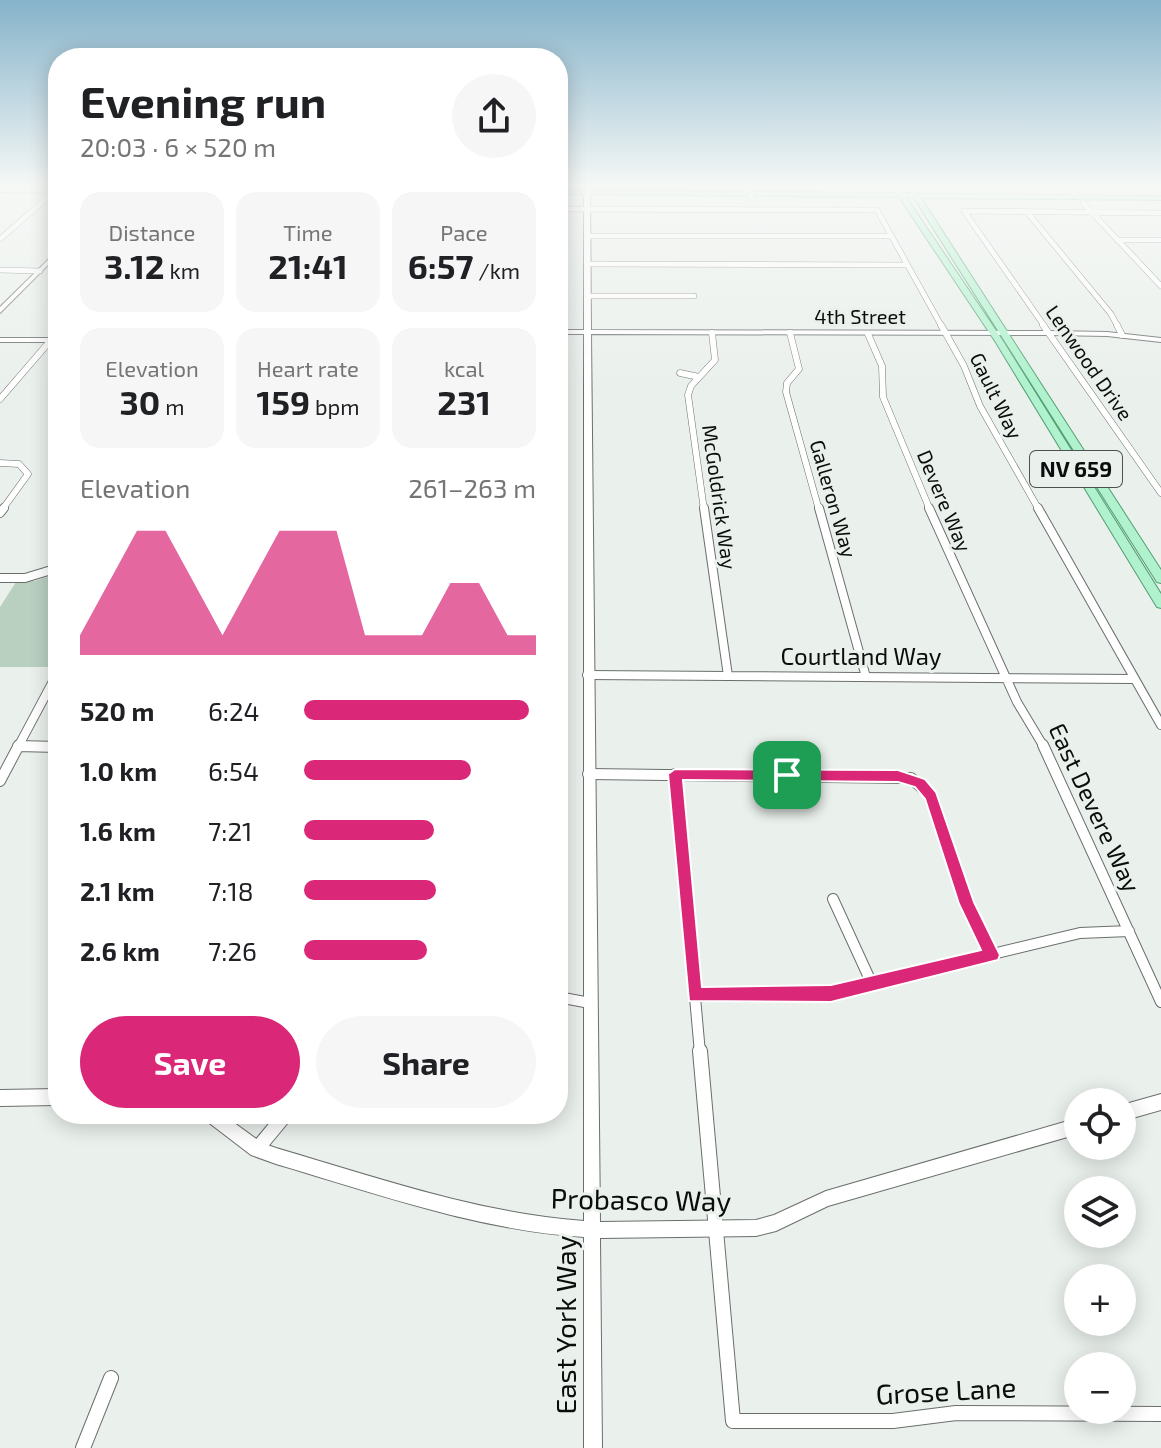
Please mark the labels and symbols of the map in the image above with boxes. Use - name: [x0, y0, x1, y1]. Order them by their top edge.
- street label: Lenwood Drive: [1041, 300, 1138, 425]
- street label: 4th Street: [814, 304, 906, 328]
- street label: Gault Way: [966, 349, 1028, 443]
- street label: McGoldrick Way: [698, 423, 742, 571]
- street label: Galleron Way: [806, 437, 862, 561]
- street label: Devere Way: [913, 446, 977, 555]
- road number: NV 659: [1030, 451, 1122, 487]
- street label: Courtland Way: [780, 641, 942, 670]
- street label: East Devere Way: [1044, 718, 1147, 897]
- pin: [753, 741, 821, 809]
- street label: Probasco Way: [550, 1180, 732, 1218]
- street label: East York Way: [548, 1235, 582, 1414]
- street label: Grose Lane: [875, 1369, 1017, 1411]

